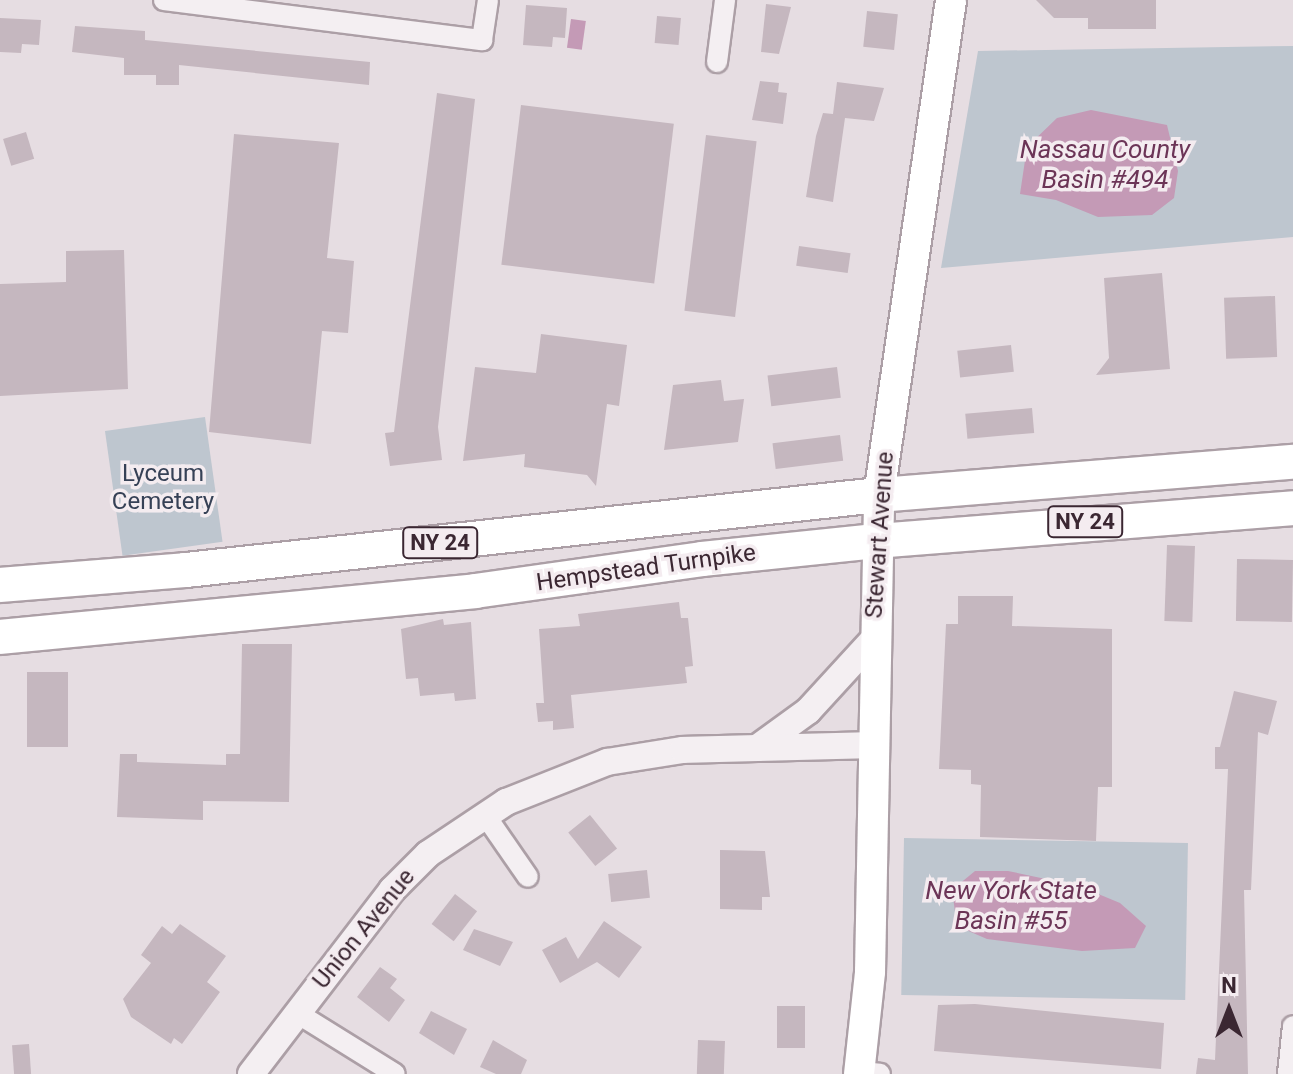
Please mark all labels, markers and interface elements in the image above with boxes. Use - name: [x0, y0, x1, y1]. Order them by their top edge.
- water label: Nassau County Basin #494: [1020, 134, 1190, 196]
- street label: Stewart Avenue: [860, 451, 900, 619]
- park label: Lyceum Cemetery: [112, 460, 214, 516]
- road number: NY 24: [1047, 504, 1123, 540]
- road number: NY 24: [402, 525, 478, 561]
- street label: Hempstead Turnpike: [534, 538, 758, 598]
- street label: Union Avenue: [307, 863, 421, 995]
- water label: New York State Basin #55: [925, 875, 1097, 936]
- north arrow: [1189, 970, 1269, 1050]
- text: N: [1221, 973, 1237, 998]

